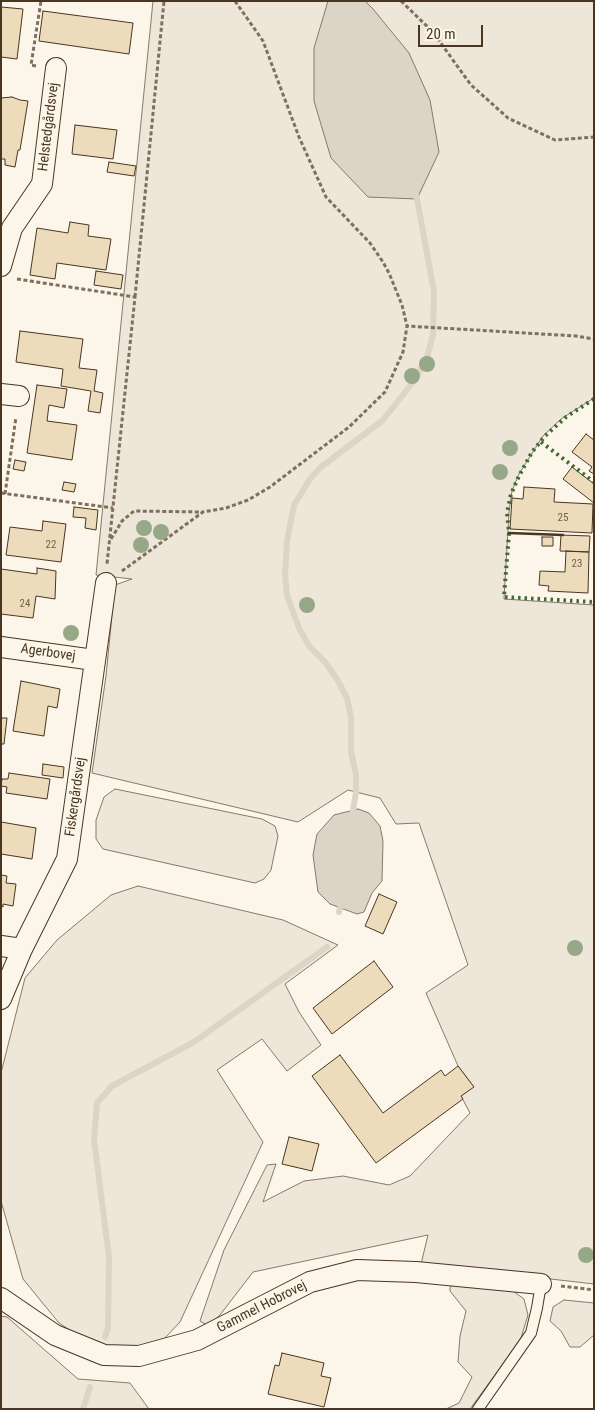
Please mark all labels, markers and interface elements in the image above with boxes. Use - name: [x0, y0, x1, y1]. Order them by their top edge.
- scale bar: [420, 15, 485, 47]
- text: 20 m: [426, 25, 456, 43]
- street label: Helstedgårdsvej: [35, 82, 63, 172]
- house number: 25: [558, 511, 568, 525]
- house number: 22: [46, 538, 56, 552]
- house number: 23: [572, 557, 582, 571]
- house number: 24: [20, 597, 30, 611]
- street label: Agerbovej: [19, 641, 77, 665]
- street label: Fiskergårdsvej: [62, 756, 90, 838]
- street label: Gammel Hobrovej: [214, 1277, 310, 1337]

